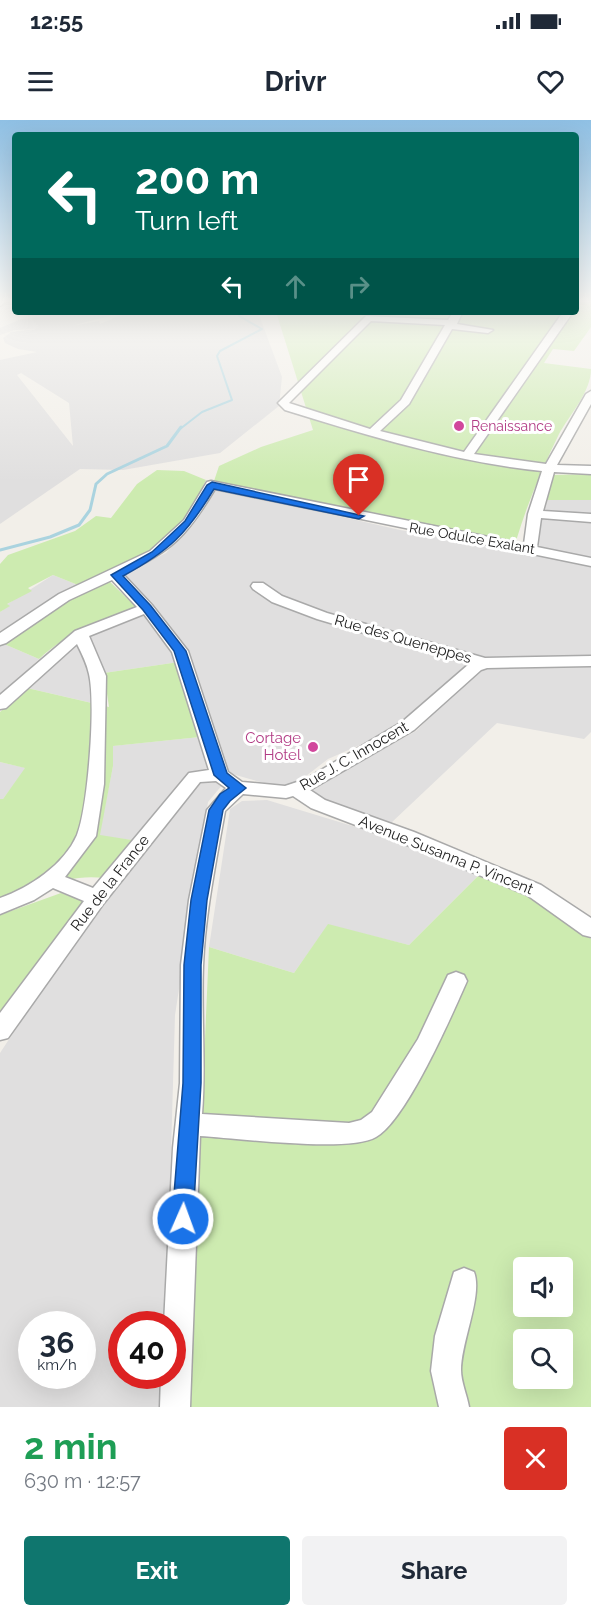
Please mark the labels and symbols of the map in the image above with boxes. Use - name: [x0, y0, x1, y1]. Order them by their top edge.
- place label: Renaissance: [471, 418, 552, 434]
- marker: Renaissance: [452, 419, 466, 433]
- pin: [333, 454, 384, 516]
- street label: Rue Odulce Exalant: [408, 519, 536, 557]
- street label: Rue des Queneppes: [333, 611, 473, 667]
- street label: Rue J. C. Innocent: [297, 718, 411, 794]
- place label: Cortage Hotel: [245, 729, 302, 764]
- marker: Cortage Hotel: [306, 740, 320, 754]
- street label: Avenue Susanna P. Vincent: [356, 812, 536, 898]
- street label: Rue de la France: [67, 831, 153, 934]
- position arrow: [151, 1187, 215, 1251]
- speed limit sign: 40: [108, 1311, 186, 1389]

